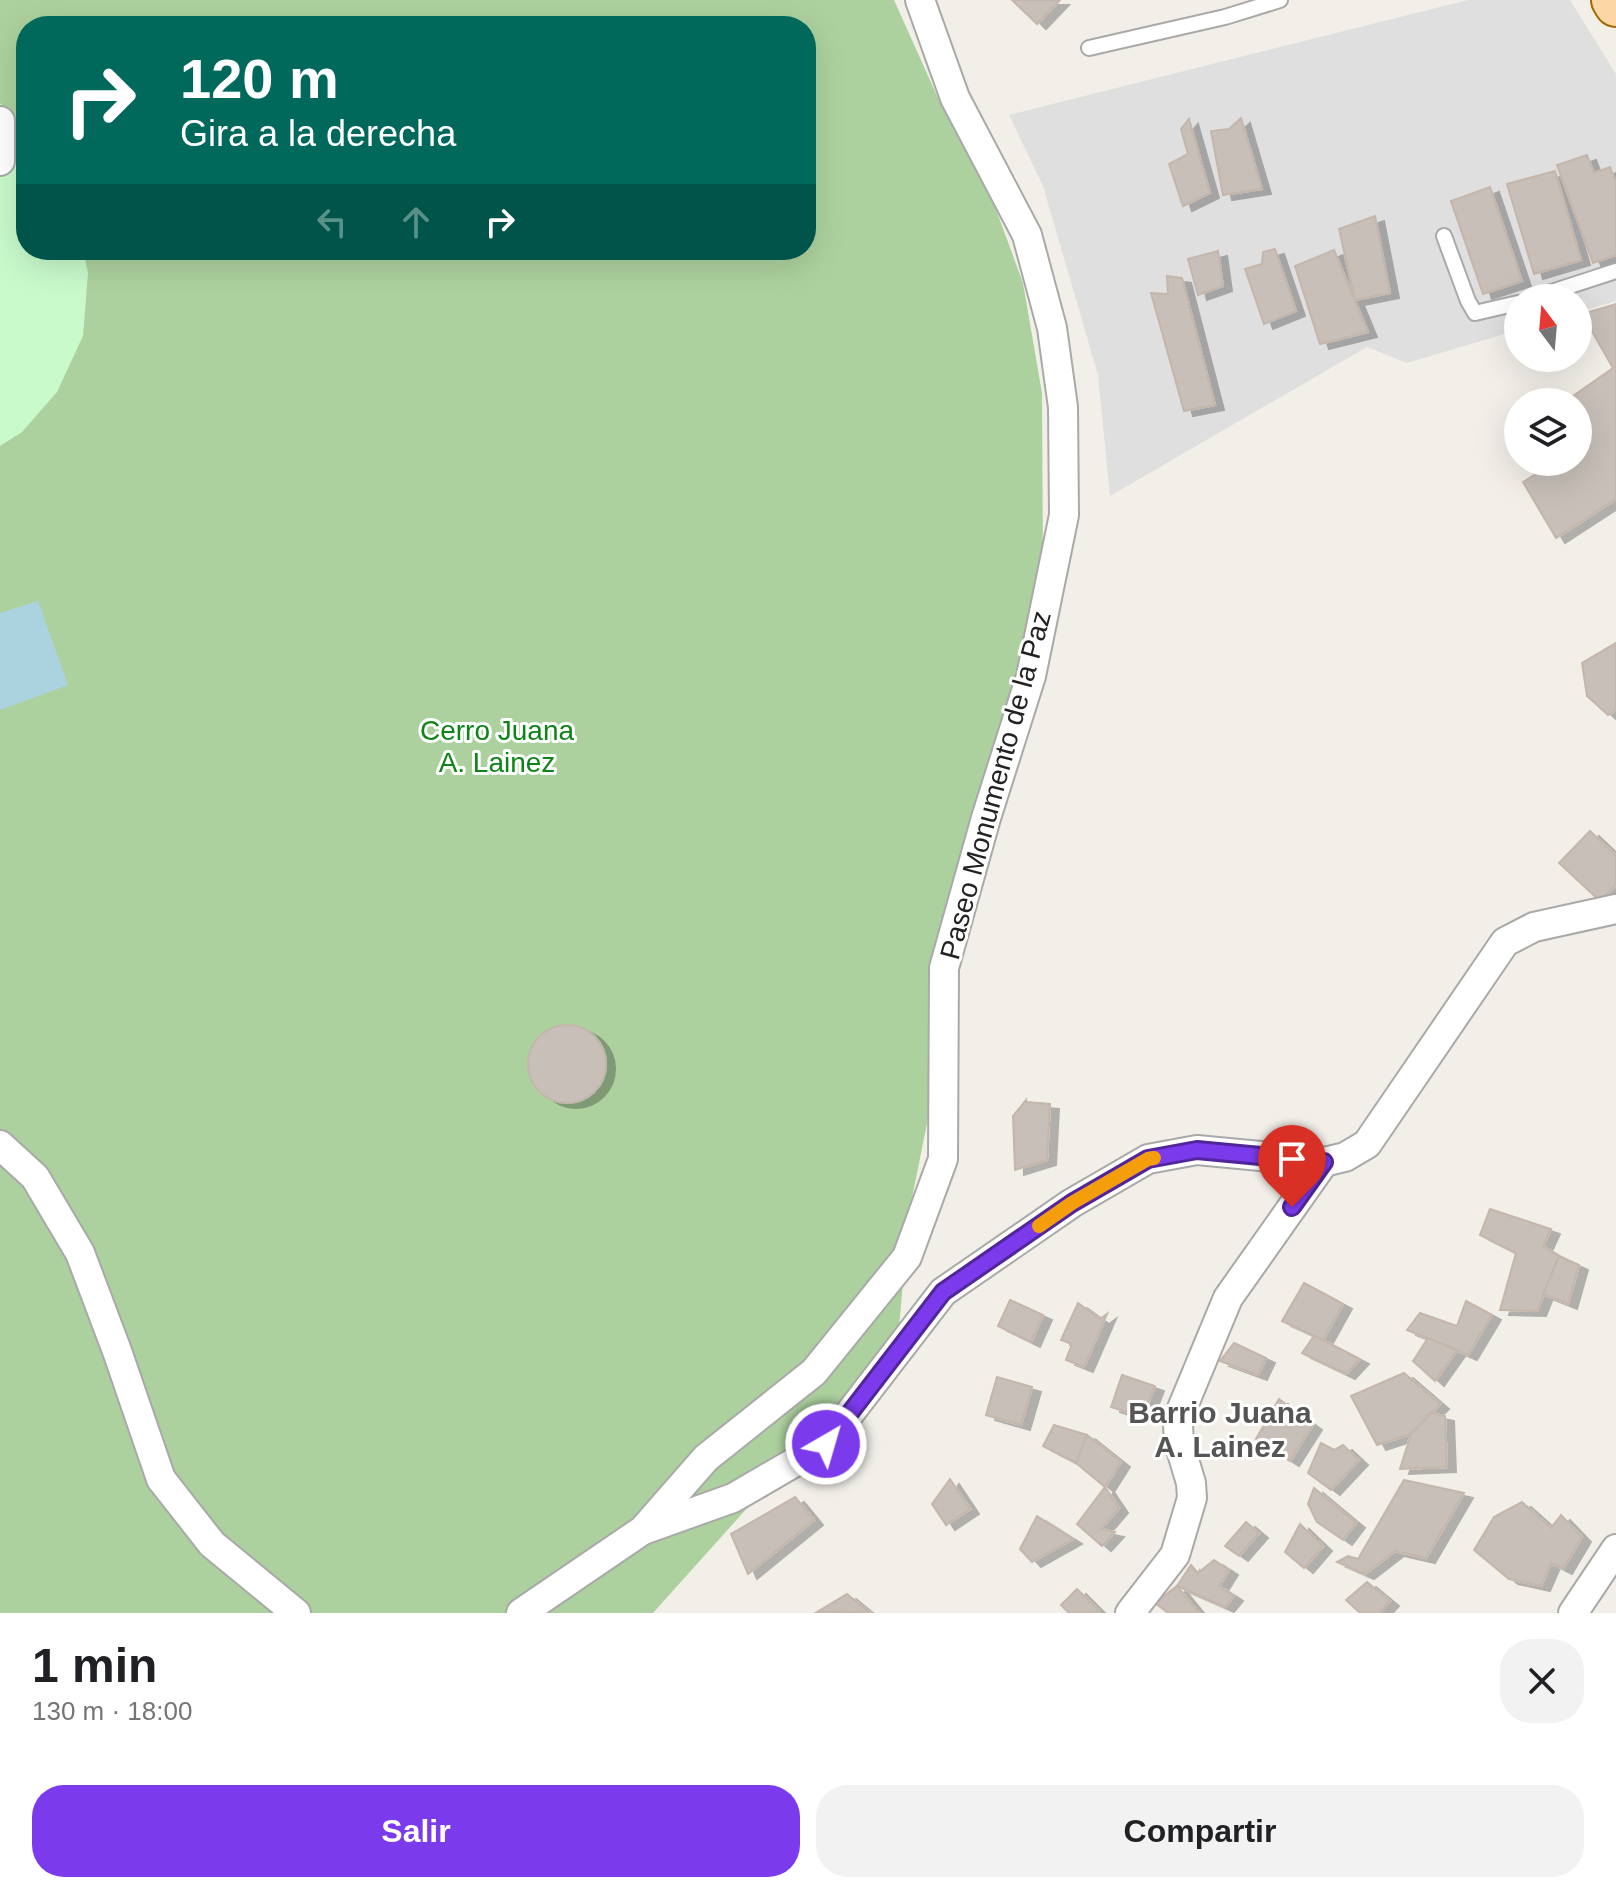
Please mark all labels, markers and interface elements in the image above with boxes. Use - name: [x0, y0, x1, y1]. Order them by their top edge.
- text: 120 m: [180, 47, 339, 110]
- icon: right: [48, 48, 152, 152]
- text: Gira a la derecha: [180, 113, 456, 154]
- icon: left: [310, 200, 354, 244]
- icon: ahead: [394, 200, 438, 244]
- icon: right: [478, 200, 522, 244]
- north arrow: [1504, 284, 1592, 372]
- map controls: [1504, 284, 1592, 476]
- button: layers: [1504, 388, 1592, 476]
- street label: Paseo Monumento de la Paz: [934, 607, 1057, 963]
- park label: Cerro Juana A. Lainez: [420, 715, 574, 778]
- pin: [1258, 1125, 1326, 1207]
- icon: arrive: [1270, 1137, 1314, 1181]
- district label: Barrio Juana A. Lainez: [1128, 1396, 1312, 1463]
- position arrow: [784, 1402, 868, 1486]
- text: 1 min: [32, 1639, 157, 1692]
- button: close: [1500, 1639, 1584, 1723]
- text: 130 m · 18:00: [32, 1696, 192, 1726]
- button: Salir: [32, 1785, 800, 1877]
- button: Compartir: [816, 1785, 1584, 1877]

